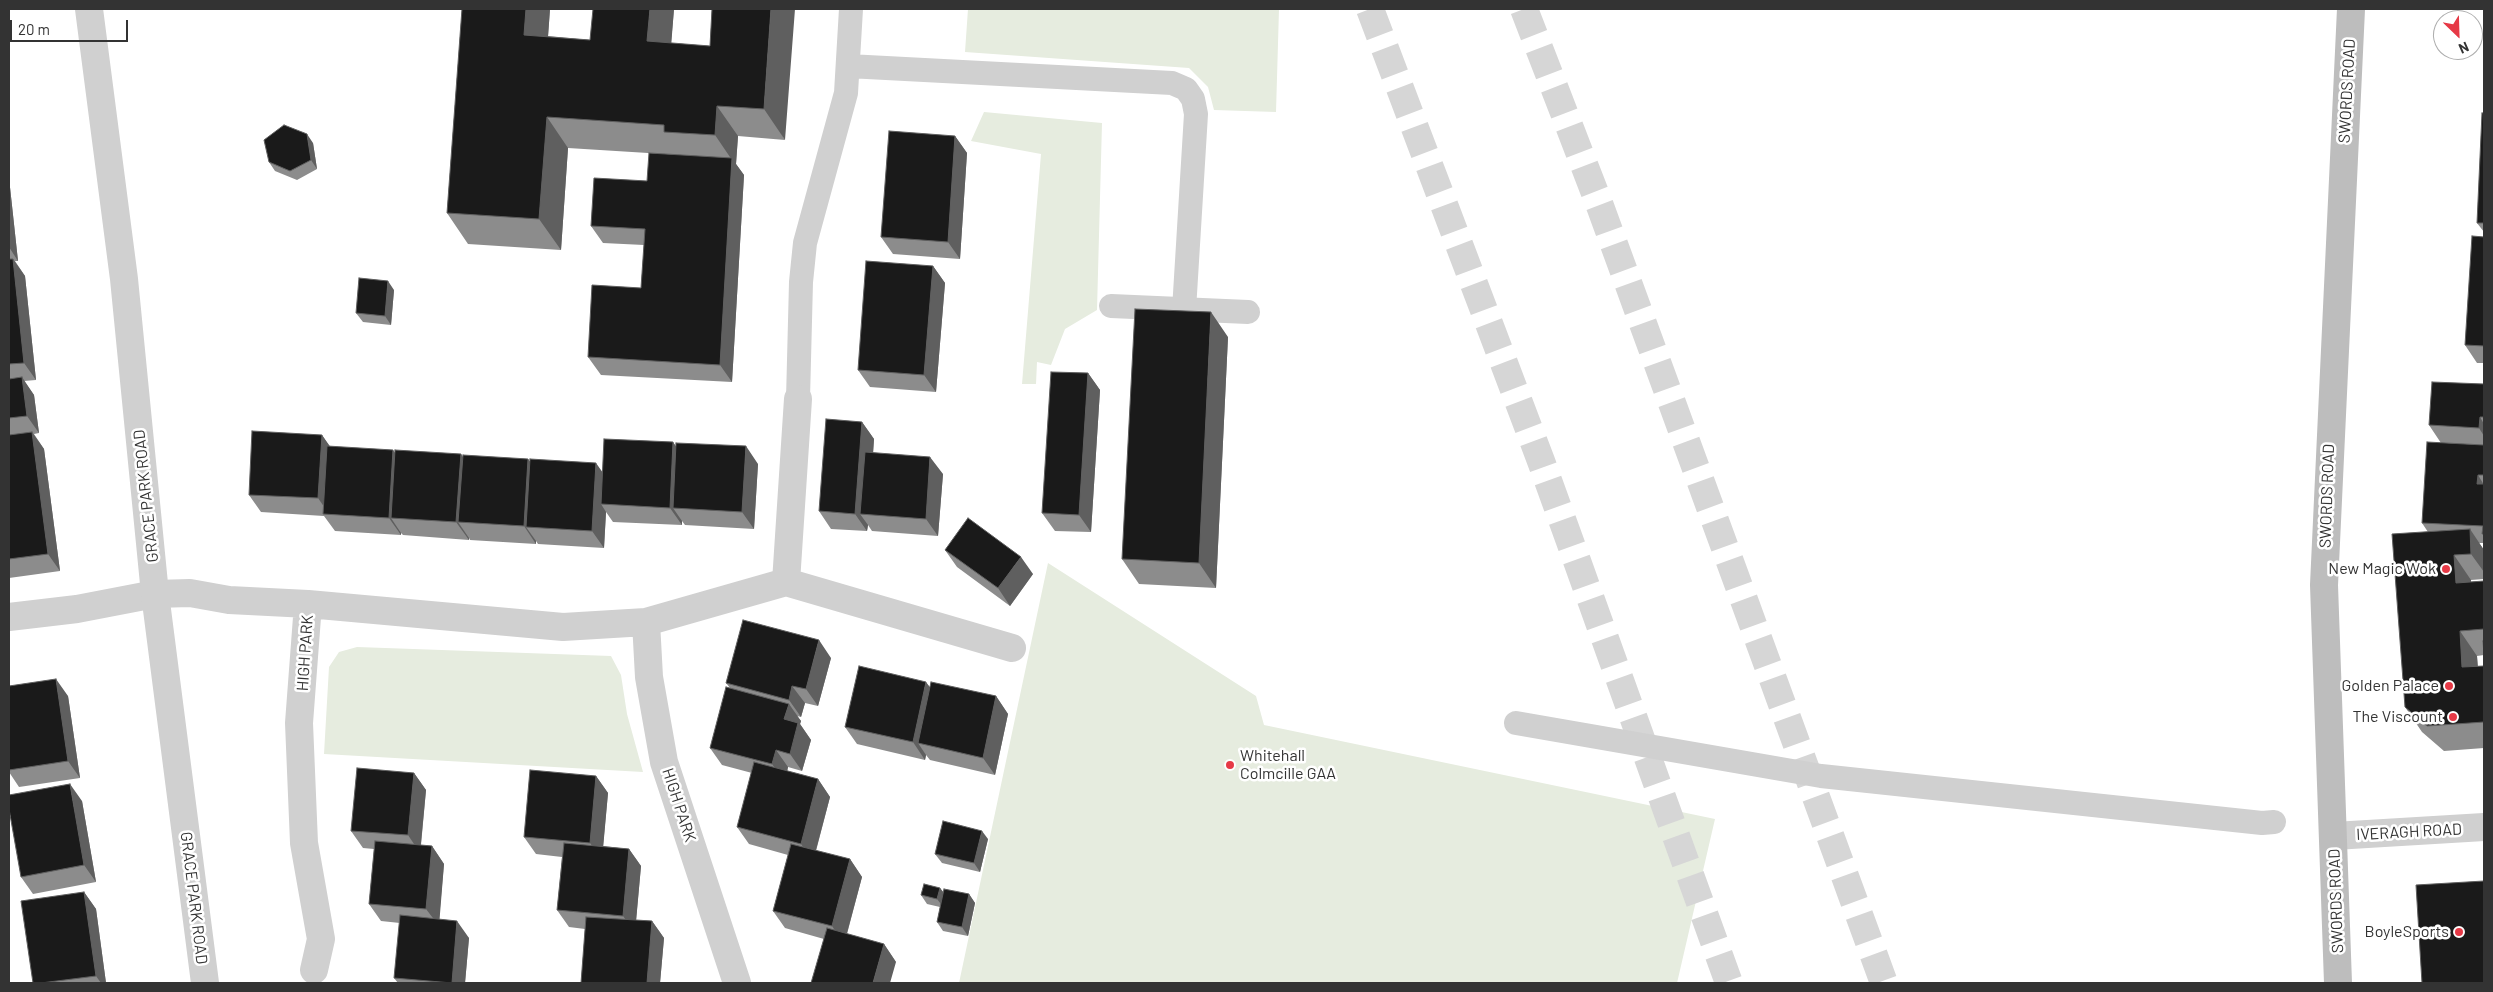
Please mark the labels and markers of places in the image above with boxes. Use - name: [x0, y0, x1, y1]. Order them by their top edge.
- place label: New Magic Wok: [2328, 559, 2436, 579]
- marker: New Magic Wok: [2440, 563, 2452, 575]
- place label: Golden Palace: [2341, 676, 2439, 696]
- marker: Golden Palace: [2443, 680, 2455, 692]
- place label: The Viscount: [2352, 707, 2443, 727]
- marker: The Viscount: [2447, 711, 2459, 723]
- place label: Whitehall Colmcille GAA: [1240, 746, 1336, 784]
- marker: Whitehall Colmcille GAA: [1224, 759, 1236, 771]
- place label: BoyleSports: [2365, 922, 2449, 942]
- marker: BoyleSports: [2453, 926, 2465, 938]

